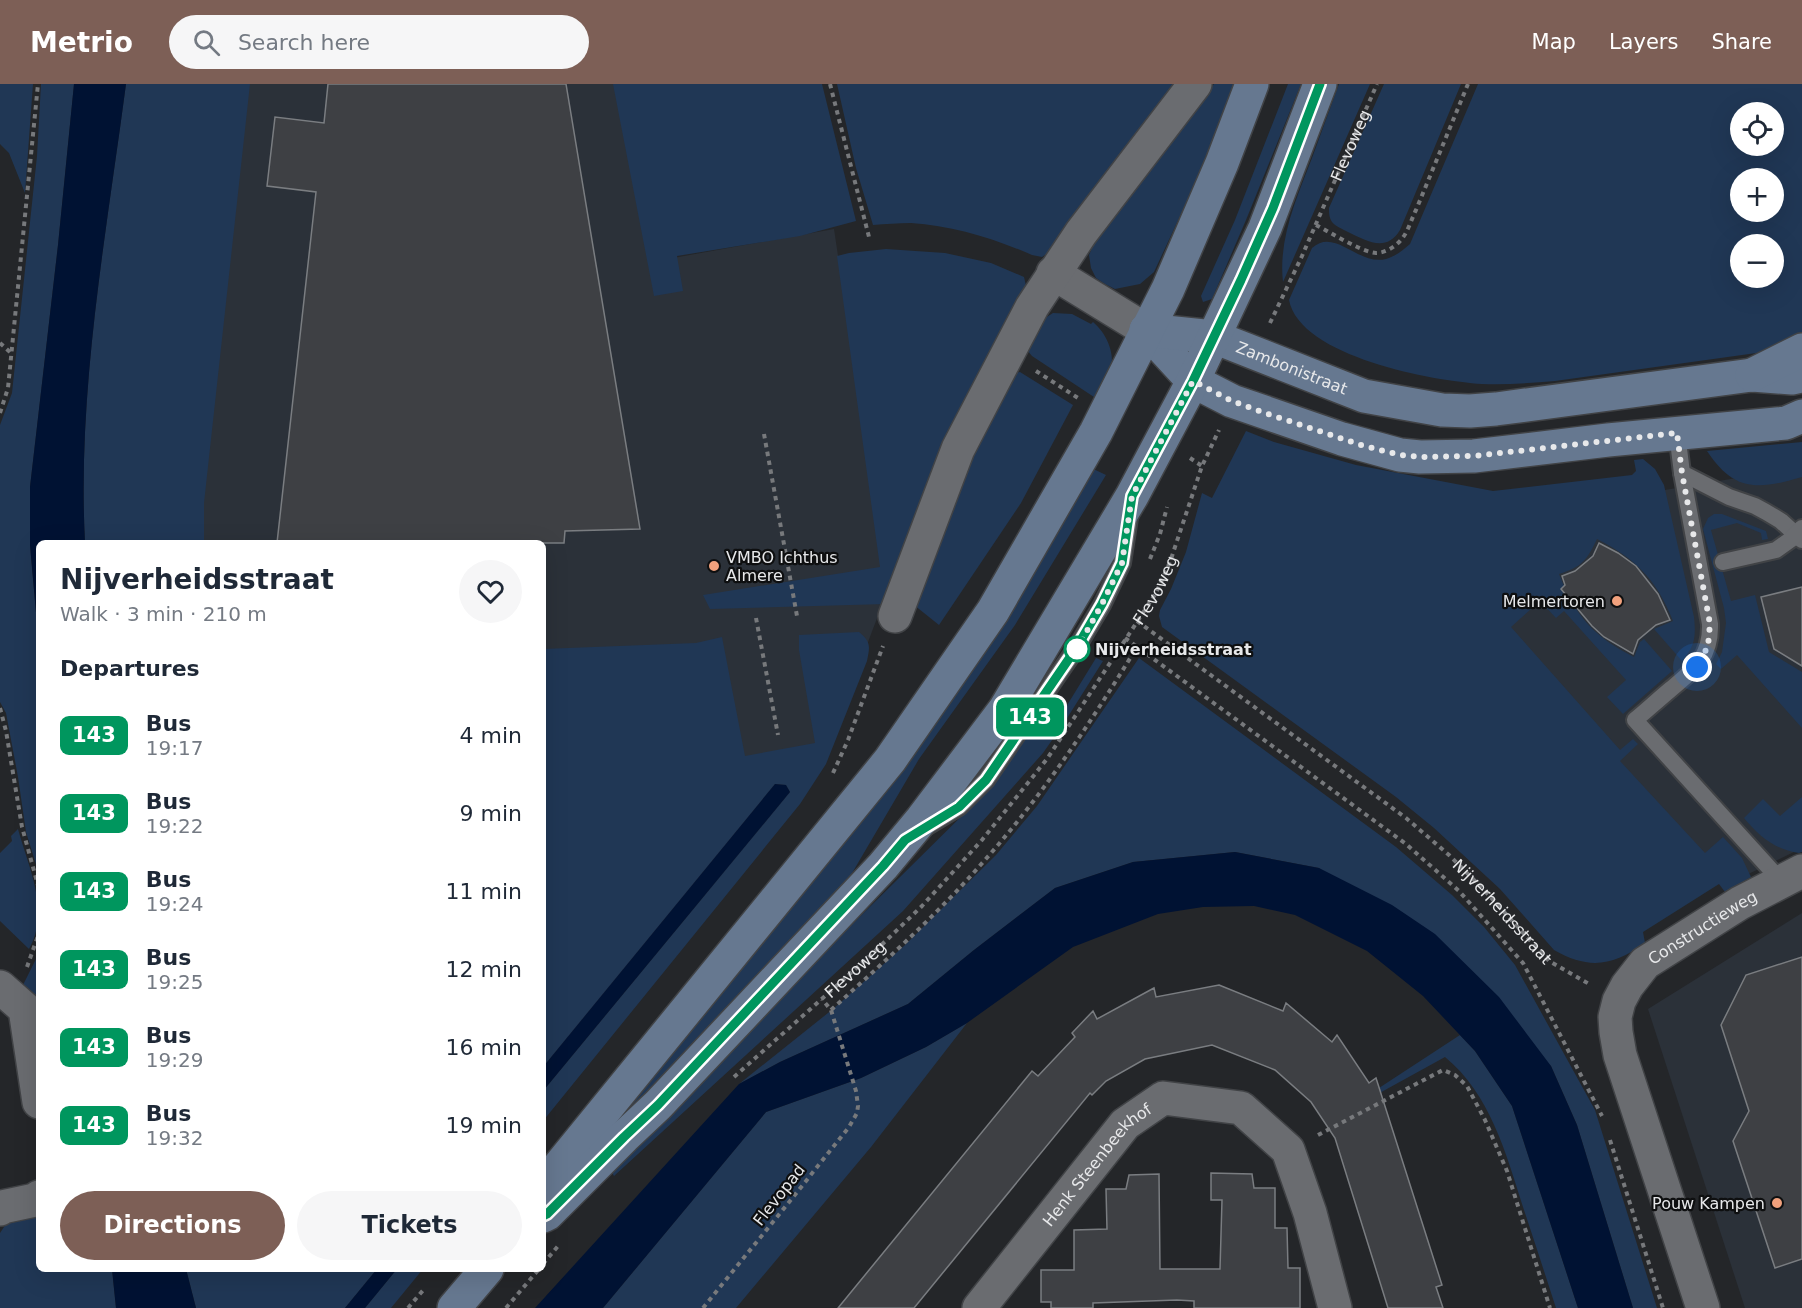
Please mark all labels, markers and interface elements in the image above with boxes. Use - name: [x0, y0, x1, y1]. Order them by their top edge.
- search box: [169, 15, 589, 69]
- text: Metrio: [30, 26, 133, 59]
- icon: search: [190, 26, 223, 59]
- text: Search here: [238, 30, 370, 55]
- text: Map: [1532, 30, 1576, 54]
- text: Layers: [1609, 30, 1678, 54]
- text: Share: [1711, 30, 1772, 54]
- map controls: [1730, 102, 1784, 288]
- button: locate: [1730, 102, 1784, 156]
- street label: Flevoweg: [1326, 107, 1374, 184]
- button: +: [1730, 168, 1784, 222]
- button: −: [1730, 234, 1784, 288]
- street label: Zambonistraat: [1233, 337, 1350, 398]
- place label: VMBO Ichthus Almere: [726, 548, 838, 585]
- street label: Flevoweg: [1128, 553, 1181, 628]
- marker: VMBO Ichthus Almere: [707, 559, 721, 573]
- button: heart: [459, 560, 522, 623]
- text: Nijverheidsstraat: [60, 563, 334, 596]
- place label: Melmertoren: [1503, 592, 1605, 611]
- marker: Melmertoren: [1610, 594, 1624, 608]
- text: Walk · 3 min · 210 m: [60, 602, 267, 626]
- marker: Nijverheidsstraat: [1064, 636, 1090, 662]
- place label: Nijverheidsstraat: [1095, 640, 1252, 659]
- your location: [1682, 652, 1712, 682]
- text: Departures: [60, 656, 200, 681]
- line badge: 143: [996, 698, 1064, 736]
- text: 143: [1008, 705, 1052, 729]
- text: Bus: [146, 711, 191, 736]
- text: 143: [72, 723, 116, 747]
- text: 4 min: [460, 723, 522, 748]
- text: 19:17: [146, 736, 203, 760]
- text: Bus: [146, 789, 191, 814]
- text: 143: [72, 801, 116, 825]
- text: 9 min: [460, 801, 522, 826]
- text: 19:22: [146, 814, 203, 838]
- street label: Nijverheidsstraat: [1449, 855, 1556, 968]
- text: Bus: [146, 867, 191, 892]
- text: 143: [72, 879, 116, 903]
- text: 11 min: [446, 879, 522, 904]
- street label: Constructieweg: [1644, 886, 1760, 968]
- text: 19:24: [146, 892, 203, 916]
- street label: Flevoweg: [820, 937, 889, 1002]
- text: Bus: [146, 945, 191, 970]
- text: 143: [72, 957, 116, 981]
- text: 12 min: [446, 957, 522, 982]
- text: 19:25: [146, 970, 203, 994]
- text: Bus: [146, 1023, 191, 1048]
- text: 143: [72, 1035, 116, 1059]
- text: 16 min: [446, 1035, 522, 1060]
- text: 19:29: [146, 1048, 203, 1072]
- street label: Henk Steenbeekhof: [1038, 1099, 1155, 1230]
- text: Bus: [146, 1101, 191, 1126]
- text: 143: [72, 1113, 116, 1137]
- text: 19 min: [446, 1113, 522, 1138]
- text: 19:32: [146, 1126, 203, 1150]
- street label: Flevopad: [749, 1160, 809, 1230]
- button: Directions: [60, 1191, 285, 1260]
- button: Tickets: [297, 1191, 522, 1260]
- place label: Pouw Kampen: [1652, 1194, 1765, 1213]
- marker: Pouw Kampen: [1770, 1196, 1784, 1210]

